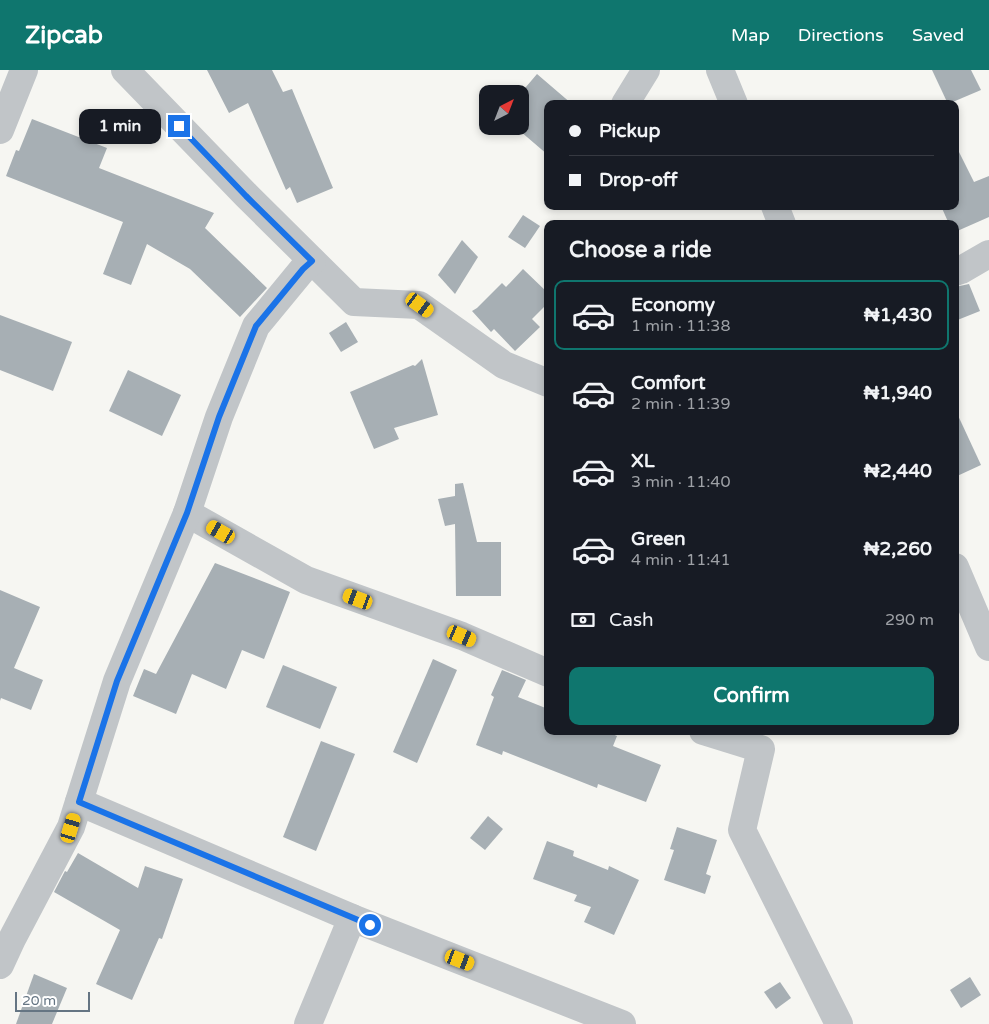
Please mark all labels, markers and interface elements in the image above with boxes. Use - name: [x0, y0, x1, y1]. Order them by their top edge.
- text: Zipcab: [25, 21, 103, 50]
- text: Map: [731, 24, 770, 46]
- text: Directions: [798, 24, 884, 46]
- text: Saved: [912, 24, 964, 46]
- north arrow: [479, 85, 529, 135]
- map controls: [479, 85, 529, 135]
- callout: 1 min: [79, 108, 162, 144]
- route end: [168, 115, 190, 137]
- text: 1 min: [99, 116, 141, 136]
- text: Pickup: [599, 120, 660, 142]
- text: Drop-off: [599, 169, 678, 191]
- text: Choose a ride: [569, 237, 712, 263]
- car: [403, 290, 436, 320]
- icon: car: [571, 293, 616, 338]
- text: Economy: [631, 294, 715, 316]
- text: ₦1,430: [864, 304, 932, 326]
- text: 1 min · 11:38: [631, 316, 730, 336]
- icon: car: [571, 371, 616, 416]
- text: Comfort: [631, 372, 705, 394]
- text: ₦1,940: [863, 382, 932, 404]
- text: 2 min · 11:39: [631, 394, 730, 414]
- icon: car: [571, 449, 616, 494]
- text: XL: [631, 450, 655, 472]
- text: ₦2,440: [864, 460, 932, 482]
- text: 3 min · 11:40: [631, 472, 730, 492]
- car: [204, 518, 237, 546]
- icon: car: [571, 527, 616, 572]
- text: Green: [631, 528, 685, 550]
- text: ₦2,260: [863, 538, 932, 560]
- text: 4 min · 11:41: [631, 550, 730, 570]
- car: [341, 587, 374, 611]
- icon: cash: [569, 606, 597, 634]
- text: Cash: [609, 609, 654, 631]
- text: 290 m: [885, 610, 934, 630]
- car: [445, 623, 478, 649]
- button: Confirm: [569, 667, 934, 725]
- car: [59, 811, 82, 845]
- route start: [359, 914, 381, 936]
- car: [443, 948, 476, 972]
- scale bar: [15, 989, 90, 1012]
- text: 20 m: [22, 992, 56, 1009]

